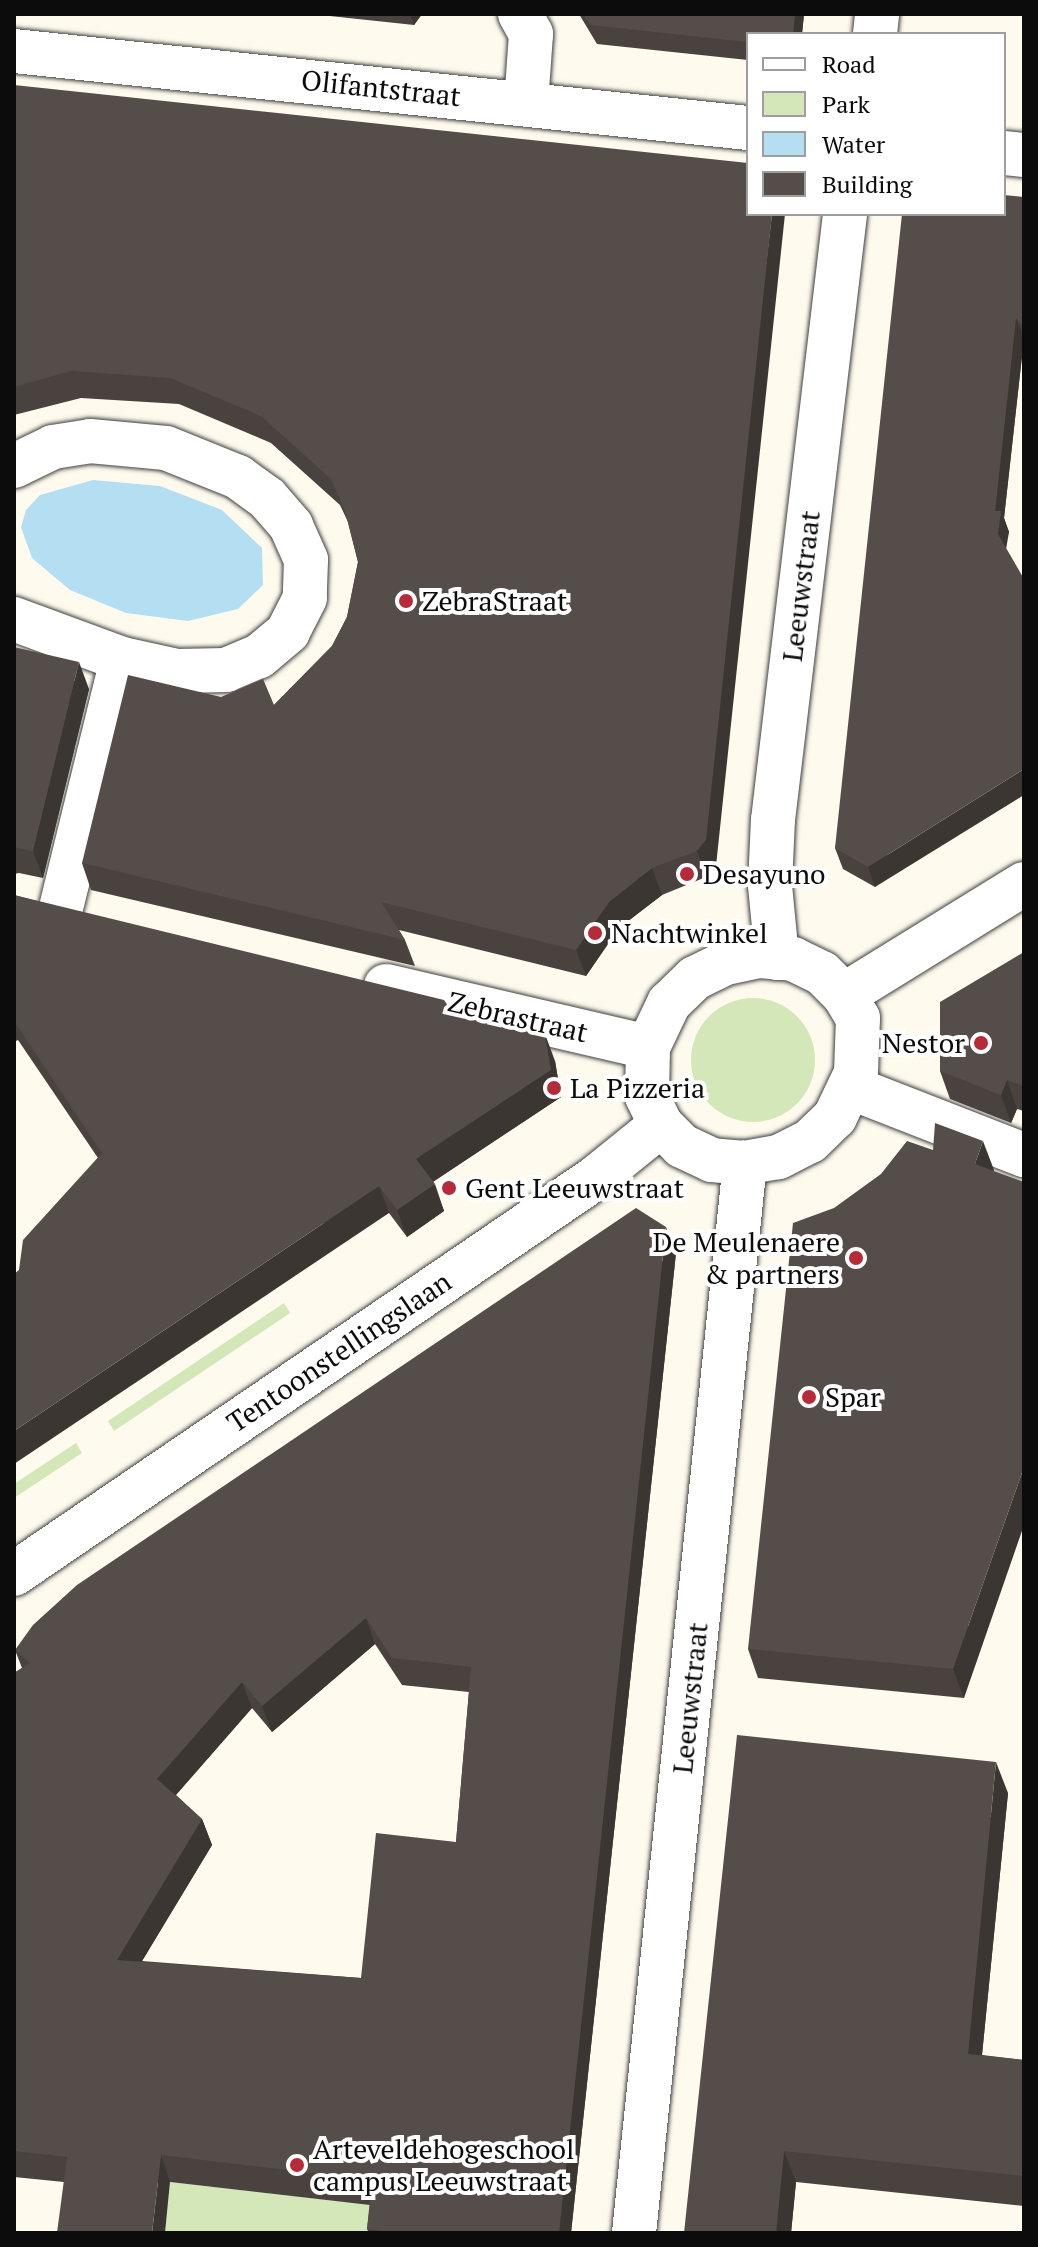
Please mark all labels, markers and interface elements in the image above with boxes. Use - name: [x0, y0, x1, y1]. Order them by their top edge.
- legend: [746, 32, 1006, 216]
- text: Road: [822, 48, 876, 80]
- street label: Olifantstraat: [300, 63, 462, 113]
- text: Park: [822, 88, 870, 120]
- text: Water: [822, 128, 885, 160]
- text: Building: [822, 168, 912, 200]
- street label: Leeuwstraat: [775, 509, 827, 663]
- place label: ZebraStraat: [422, 584, 567, 618]
- marker: ZebraStraat: [397, 592, 415, 610]
- place label: Desayuno: [703, 857, 825, 891]
- marker: Desayuno: [678, 865, 696, 883]
- place label: Nachtwinkel: [611, 916, 768, 950]
- marker: Nachtwinkel: [586, 924, 604, 942]
- street label: Zebrastraat: [445, 985, 591, 1049]
- place label: Nestor: [882, 1026, 965, 1060]
- marker: Nestor: [972, 1034, 990, 1052]
- place label: La Pizzeria: [570, 1071, 705, 1105]
- marker: La Pizzeria: [545, 1079, 563, 1097]
- place label: Gent Leeuwstraat: [465, 1171, 684, 1205]
- marker: Gent Leeuwstraat: [440, 1179, 458, 1197]
- place label: De Meulenaere & partners: [653, 1225, 840, 1291]
- marker: De Meulenaere & partners: [847, 1249, 865, 1267]
- street label: Tentoonstellingslaan: [221, 1265, 457, 1439]
- place label: Spar: [825, 1380, 881, 1414]
- marker: Spar: [800, 1388, 818, 1406]
- street label: Leeuwstraat: [665, 1621, 715, 1775]
- place label: Arteveldehogeschool campus Leeuwstraat: [313, 2132, 574, 2198]
- marker: Arteveldehogeschool campus Leeuwstraat: [288, 2156, 306, 2174]

